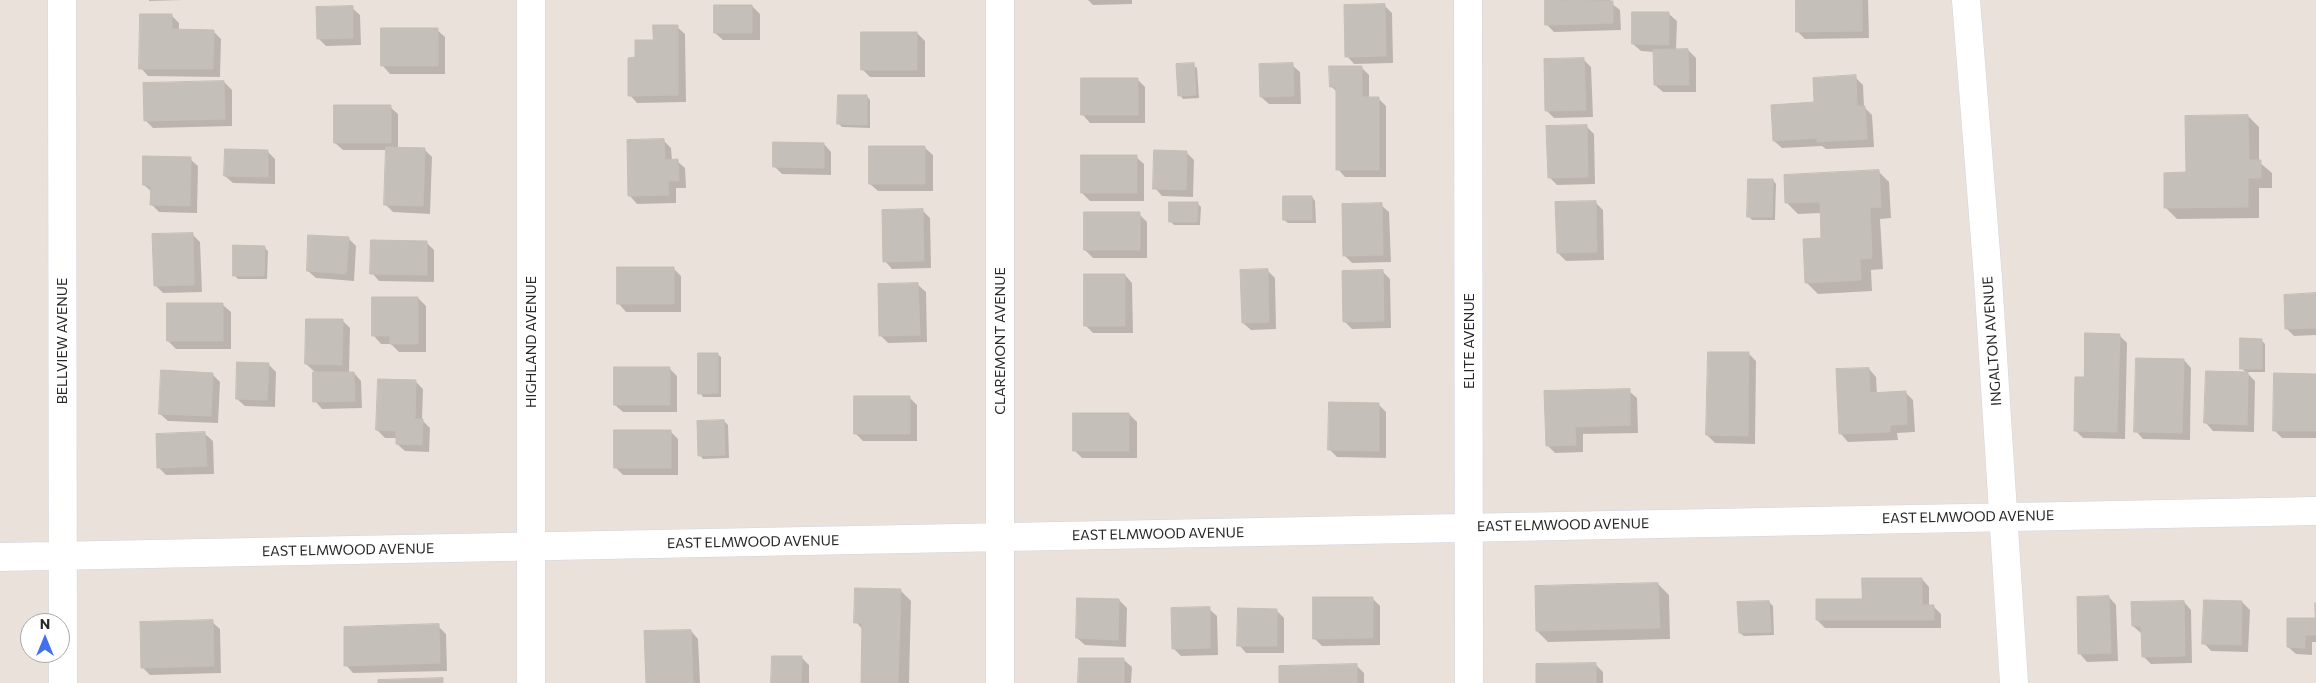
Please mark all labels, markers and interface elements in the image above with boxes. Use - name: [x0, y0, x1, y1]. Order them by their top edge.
- street label: CLAREMONT AVENUE: [992, 267, 1008, 415]
- street label: HIGHLAND AVENUE: [523, 276, 539, 408]
- street label: INGALTON AVENUE: [1979, 276, 2005, 406]
- street label: BELLVIEW AVENUE: [54, 278, 70, 404]
- street label: ELITE AVENUE: [1461, 293, 1477, 389]
- street label: EAST ELMWOOD AVENUE: [1882, 507, 2054, 527]
- street label: EAST ELMWOOD AVENUE: [1477, 515, 1649, 535]
- street label: EAST ELMWOOD AVENUE: [1072, 524, 1244, 544]
- street label: EAST ELMWOOD AVENUE: [667, 532, 839, 552]
- street label: EAST ELMWOOD AVENUE: [262, 540, 434, 560]
- north arrow: [20, 613, 70, 663]
- text: N: [40, 615, 50, 632]

